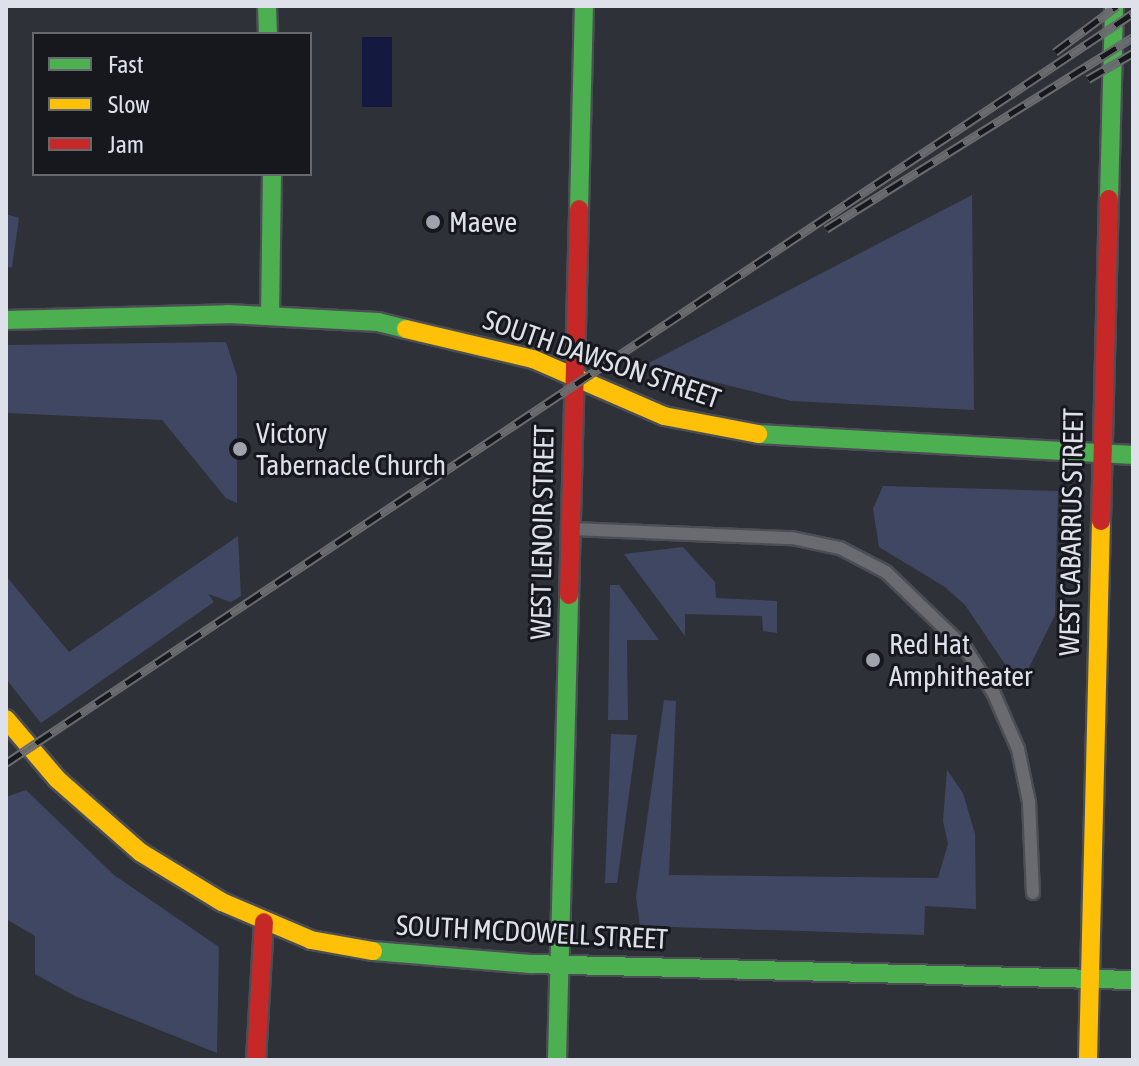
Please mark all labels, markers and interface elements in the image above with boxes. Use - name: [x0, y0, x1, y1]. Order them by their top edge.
- legend: [32, 32, 312, 176]
- text: Fast: [108, 51, 144, 78]
- text: Slow: [108, 91, 150, 118]
- text: Jam: [108, 131, 144, 158]
- place label: Maeve: [449, 205, 517, 239]
- marker: Maeve: [424, 213, 442, 231]
- street label: SOUTH DAWSON STREET: [479, 303, 725, 415]
- street label: WEST CABARRUS STREET: [1052, 408, 1090, 656]
- place label: Victory Tabernacle Church: [256, 416, 446, 482]
- street label: WEST LENOIR STREET: [523, 424, 561, 640]
- marker: Victory Tabernacle Church: [231, 440, 249, 458]
- place label: Red Hat Amphitheater: [889, 627, 1032, 693]
- marker: Red Hat Amphitheater: [864, 651, 882, 669]
- street label: SOUTH MCDOWELL STREET: [395, 908, 669, 956]

